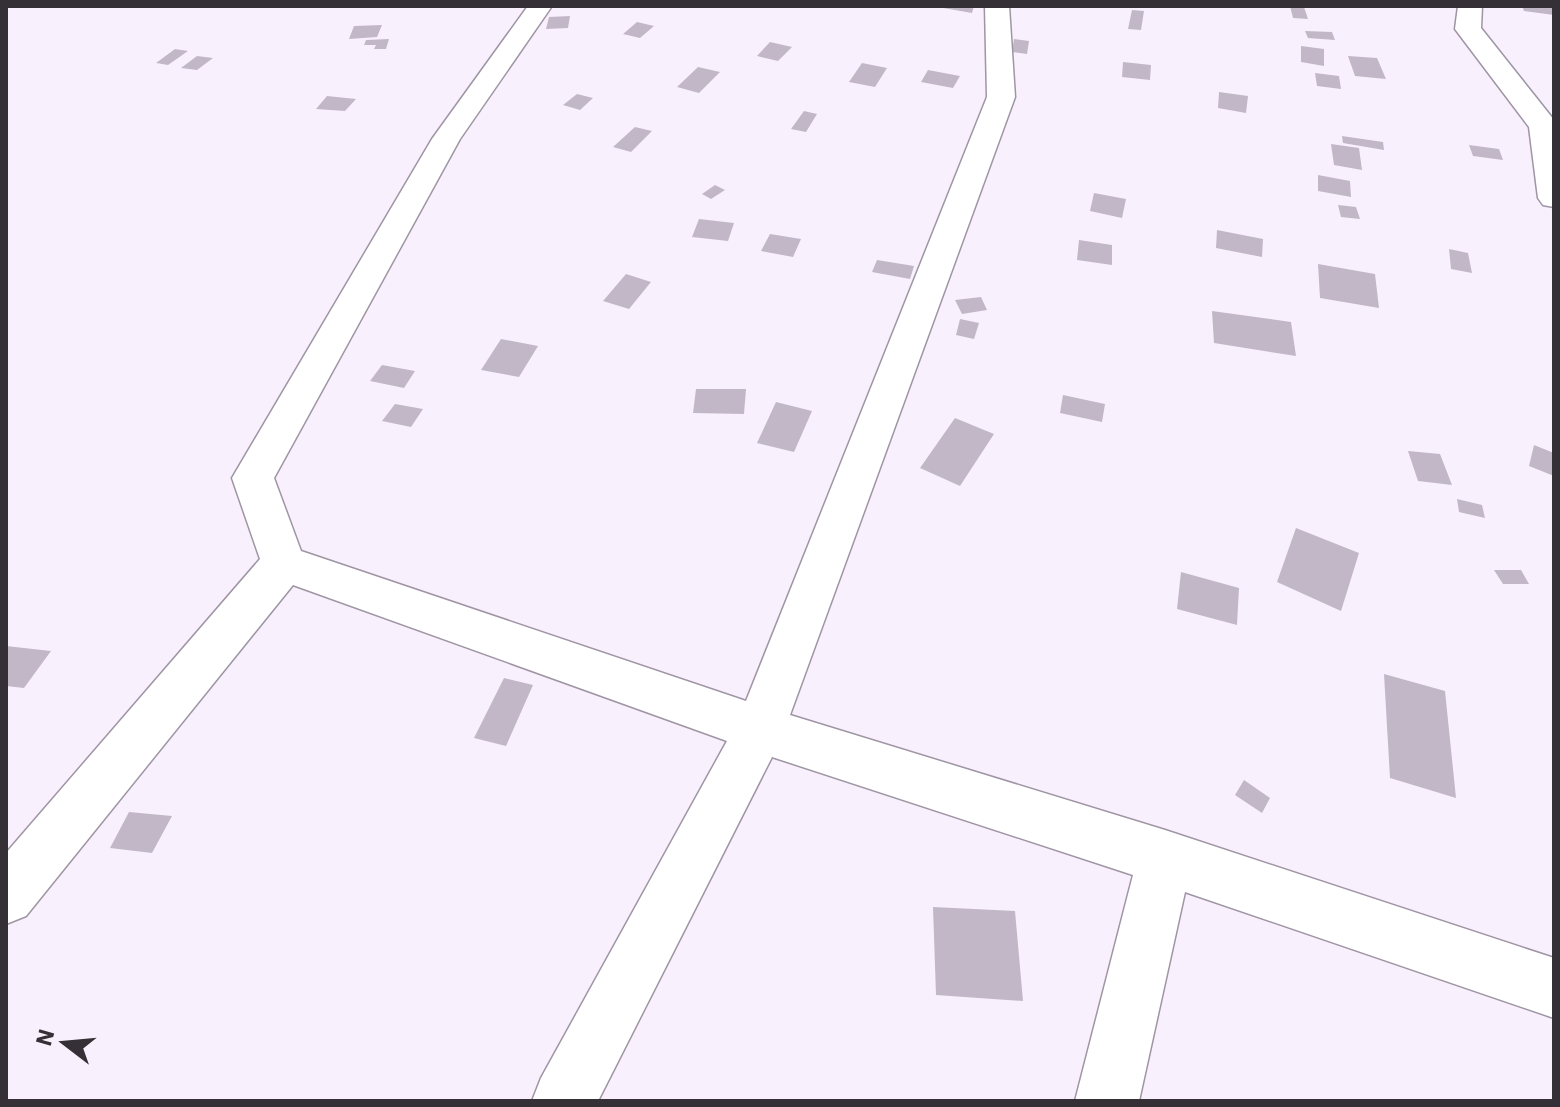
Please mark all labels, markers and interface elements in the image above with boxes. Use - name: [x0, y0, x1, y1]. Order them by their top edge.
- north arrow: [24, 1003, 104, 1083]
- text: N: [28, 1026, 60, 1049]

